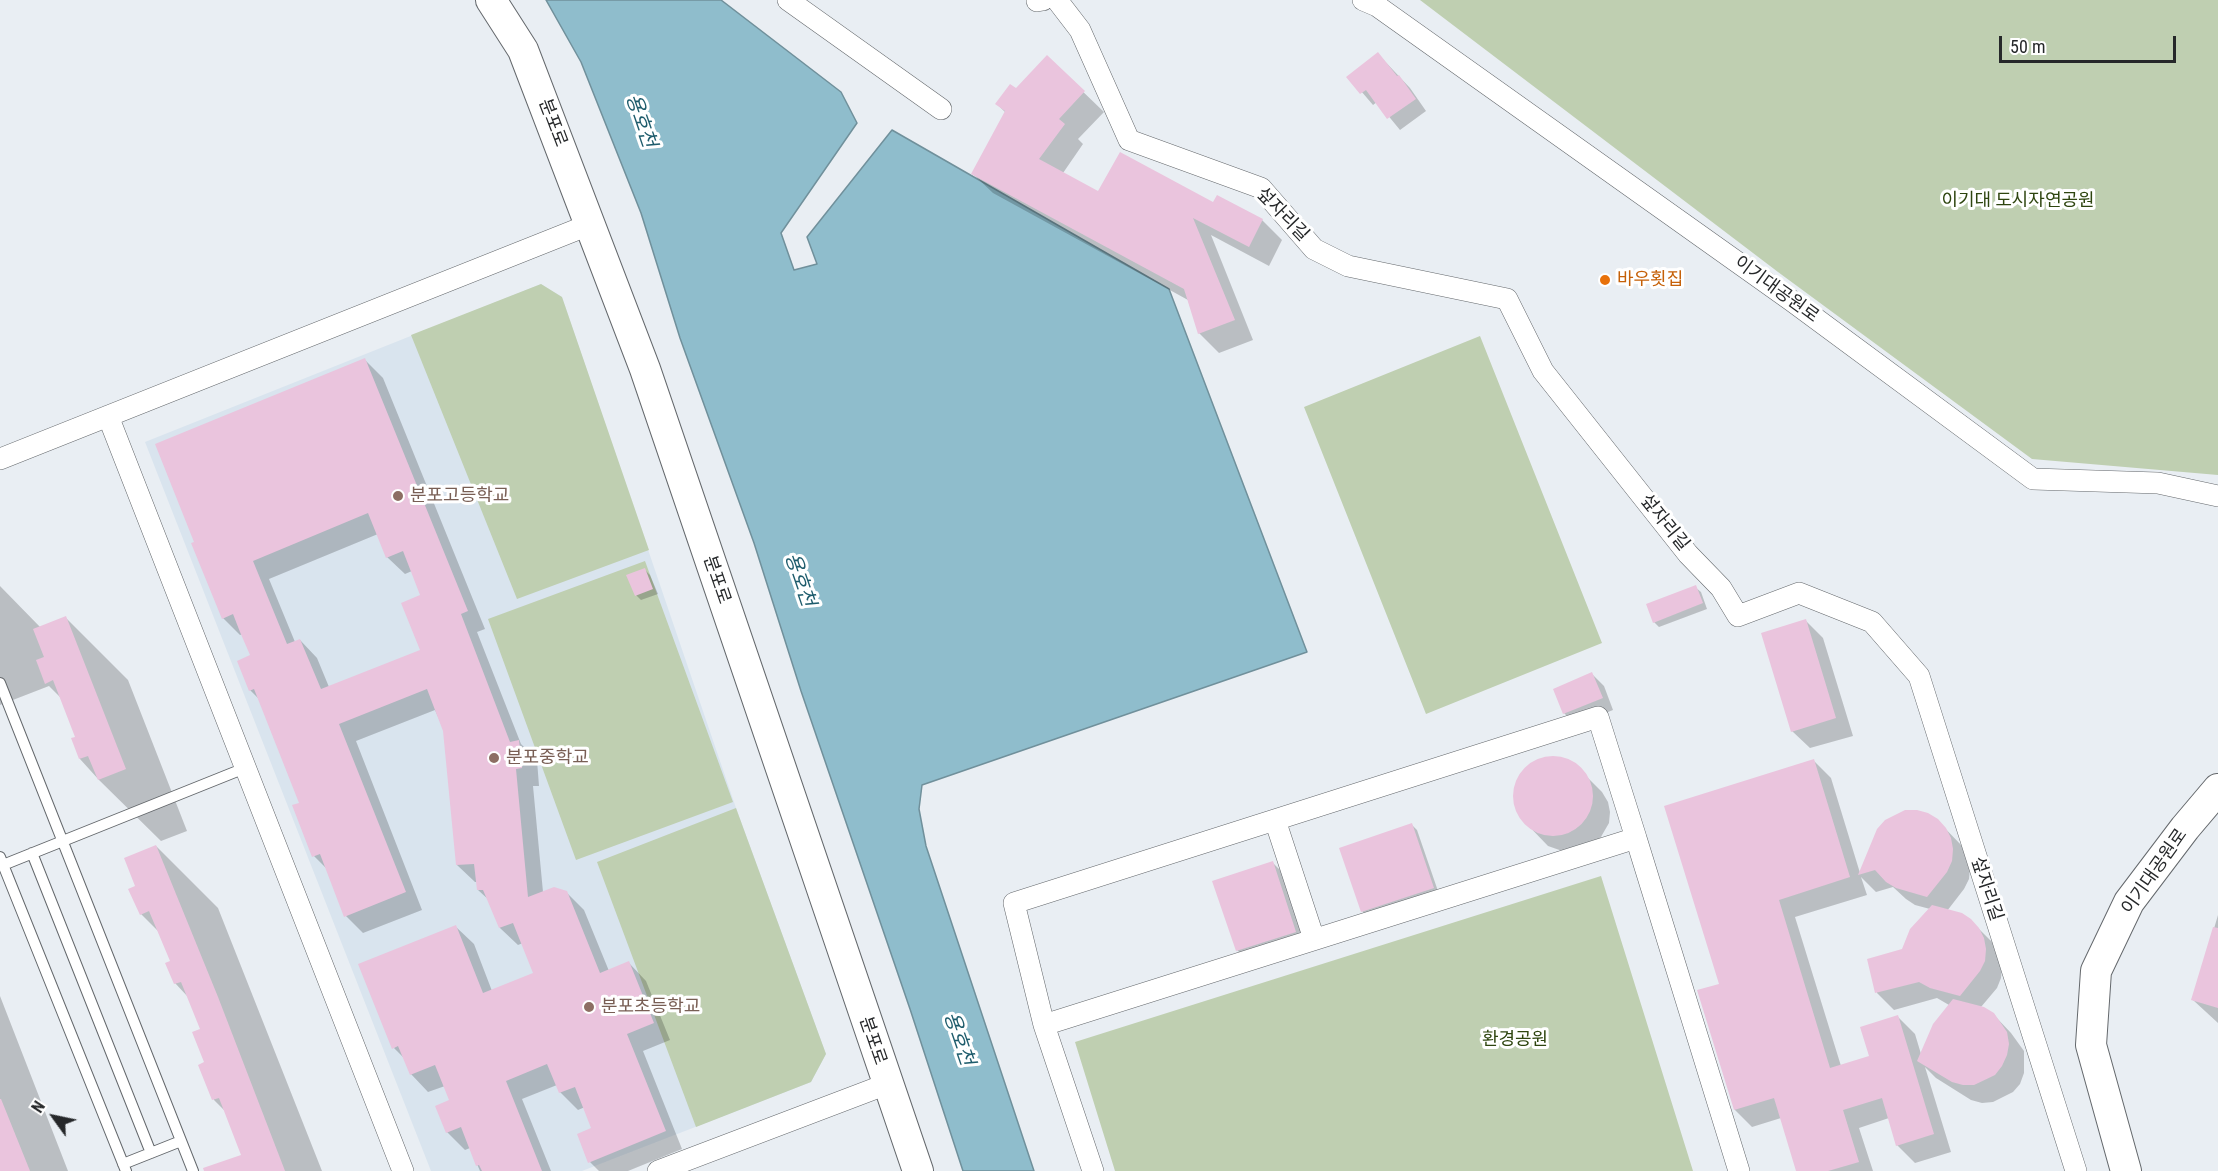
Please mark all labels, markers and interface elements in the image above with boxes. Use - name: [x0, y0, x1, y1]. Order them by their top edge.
- scale bar: [2002, 24, 2179, 62]
- text: 50 m: [2010, 36, 2045, 57]
- water label: 용호천: [620, 91, 660, 151]
- street label: 분포로: [533, 96, 571, 150]
- street label: 섶자리길: [1251, 184, 1313, 246]
- park label: 이기대 도시자연공원: [1941, 190, 2095, 212]
- street label: 이기대공원로: [1729, 252, 1823, 328]
- place label: 바우횟집: [1617, 269, 1683, 291]
- marker: 바우횟집: [1598, 273, 1612, 287]
- place label: 분포고등학교: [410, 485, 509, 507]
- marker: 분포고등학교: [391, 489, 405, 503]
- street label: 섶자리길: [1635, 490, 1693, 556]
- water label: 용호천: [779, 550, 819, 610]
- street label: 분포로: [698, 553, 734, 607]
- place label: 분포중학교: [506, 747, 589, 769]
- marker: 분포중학교: [487, 751, 501, 765]
- street label: 이기대공원로: [2118, 825, 2192, 919]
- street label: 섶자리길: [1965, 854, 2007, 924]
- place label: 분포초등학교: [601, 996, 700, 1018]
- marker: 분포초등학교: [582, 1000, 596, 1014]
- water label: 용호천: [938, 1009, 978, 1069]
- street label: 분포로: [854, 1014, 890, 1068]
- park label: 환경공원: [1482, 1029, 1548, 1051]
- north arrow: [24, 1087, 84, 1147]
- text: N: [28, 1098, 49, 1116]

